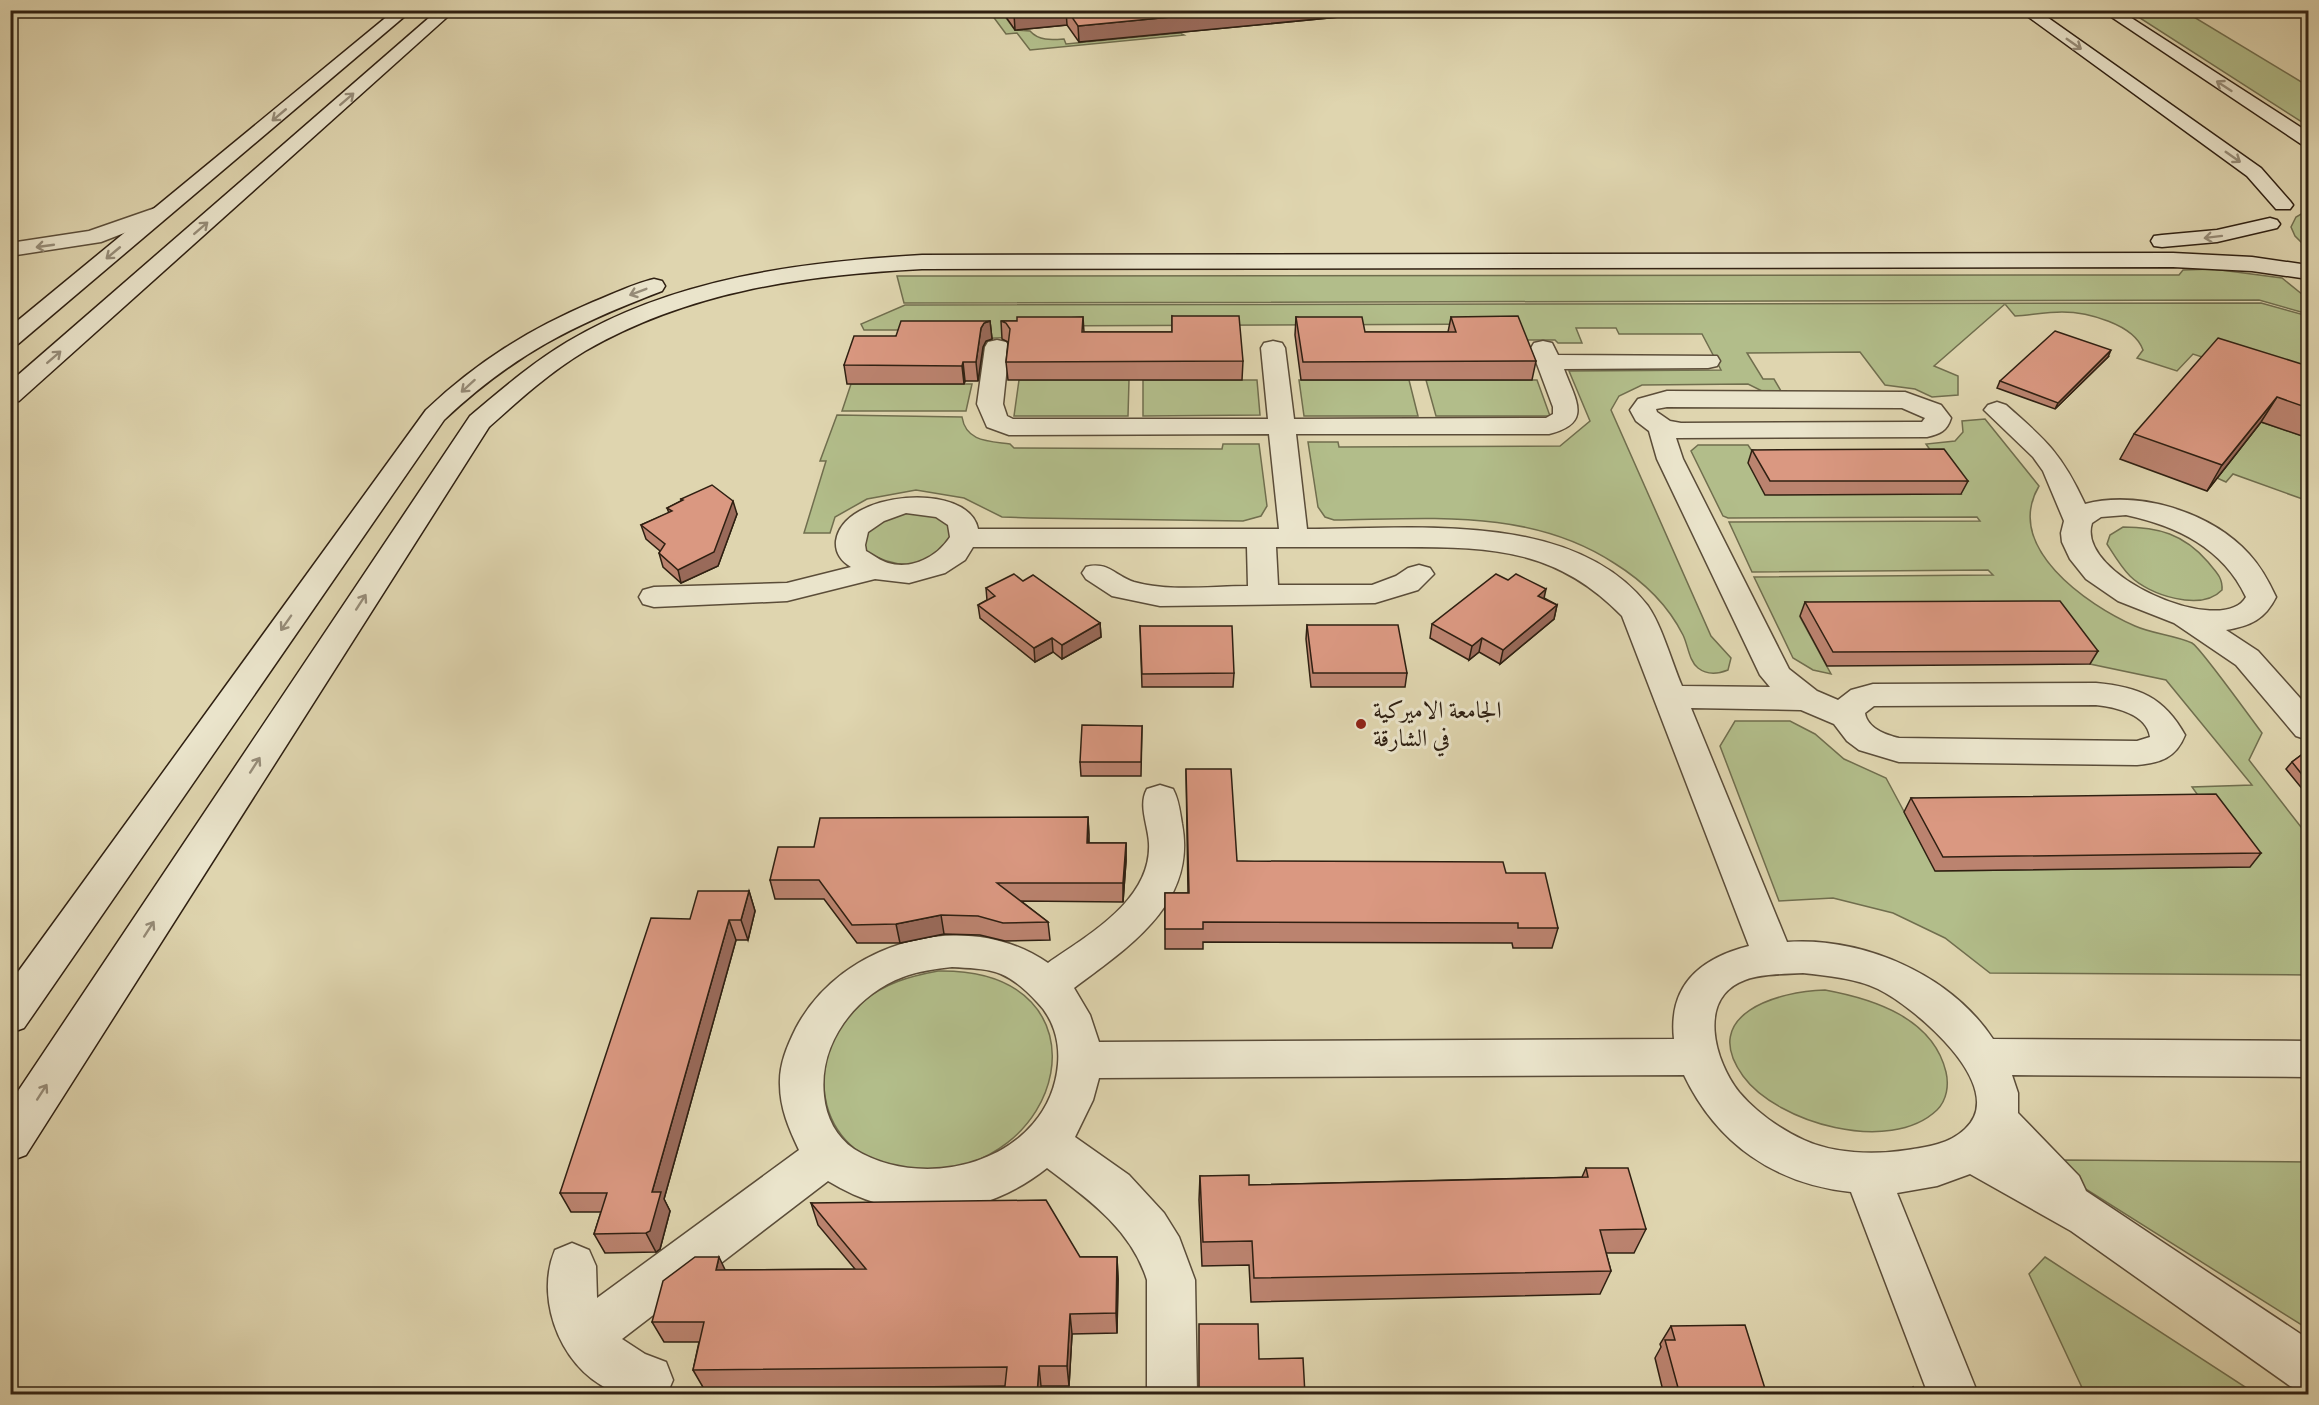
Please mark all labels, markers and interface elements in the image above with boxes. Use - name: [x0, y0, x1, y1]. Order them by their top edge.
- one-way arrow: [2066, 38, 2082, 50]
- one-way arrow: [2216, 79, 2233, 91]
- one-way arrow: [339, 92, 354, 106]
- one-way arrow: [272, 108, 287, 122]
- one-way arrow: [2225, 151, 2241, 163]
- one-way arrow: [193, 221, 208, 235]
- one-way arrow: [2203, 231, 2223, 242]
- one-way arrow: [36, 241, 56, 252]
- one-way arrow: [106, 246, 121, 260]
- one-way arrow: [629, 287, 647, 298]
- one-way arrow: [47, 350, 62, 364]
- one-way arrow: [460, 379, 475, 393]
- one-way arrow: [355, 594, 367, 610]
- one-way arrow: [280, 615, 292, 631]
- place label: الجامعة الاميركية في الشارقة: [1373, 696, 1502, 757]
- marker: الجامعة الاميركية في الشارقة: [1354, 717, 1368, 731]
- one-way arrow: [249, 757, 261, 774]
- one-way arrow: [142, 920, 155, 937]
- one-way arrow: [37, 1084, 49, 1101]

